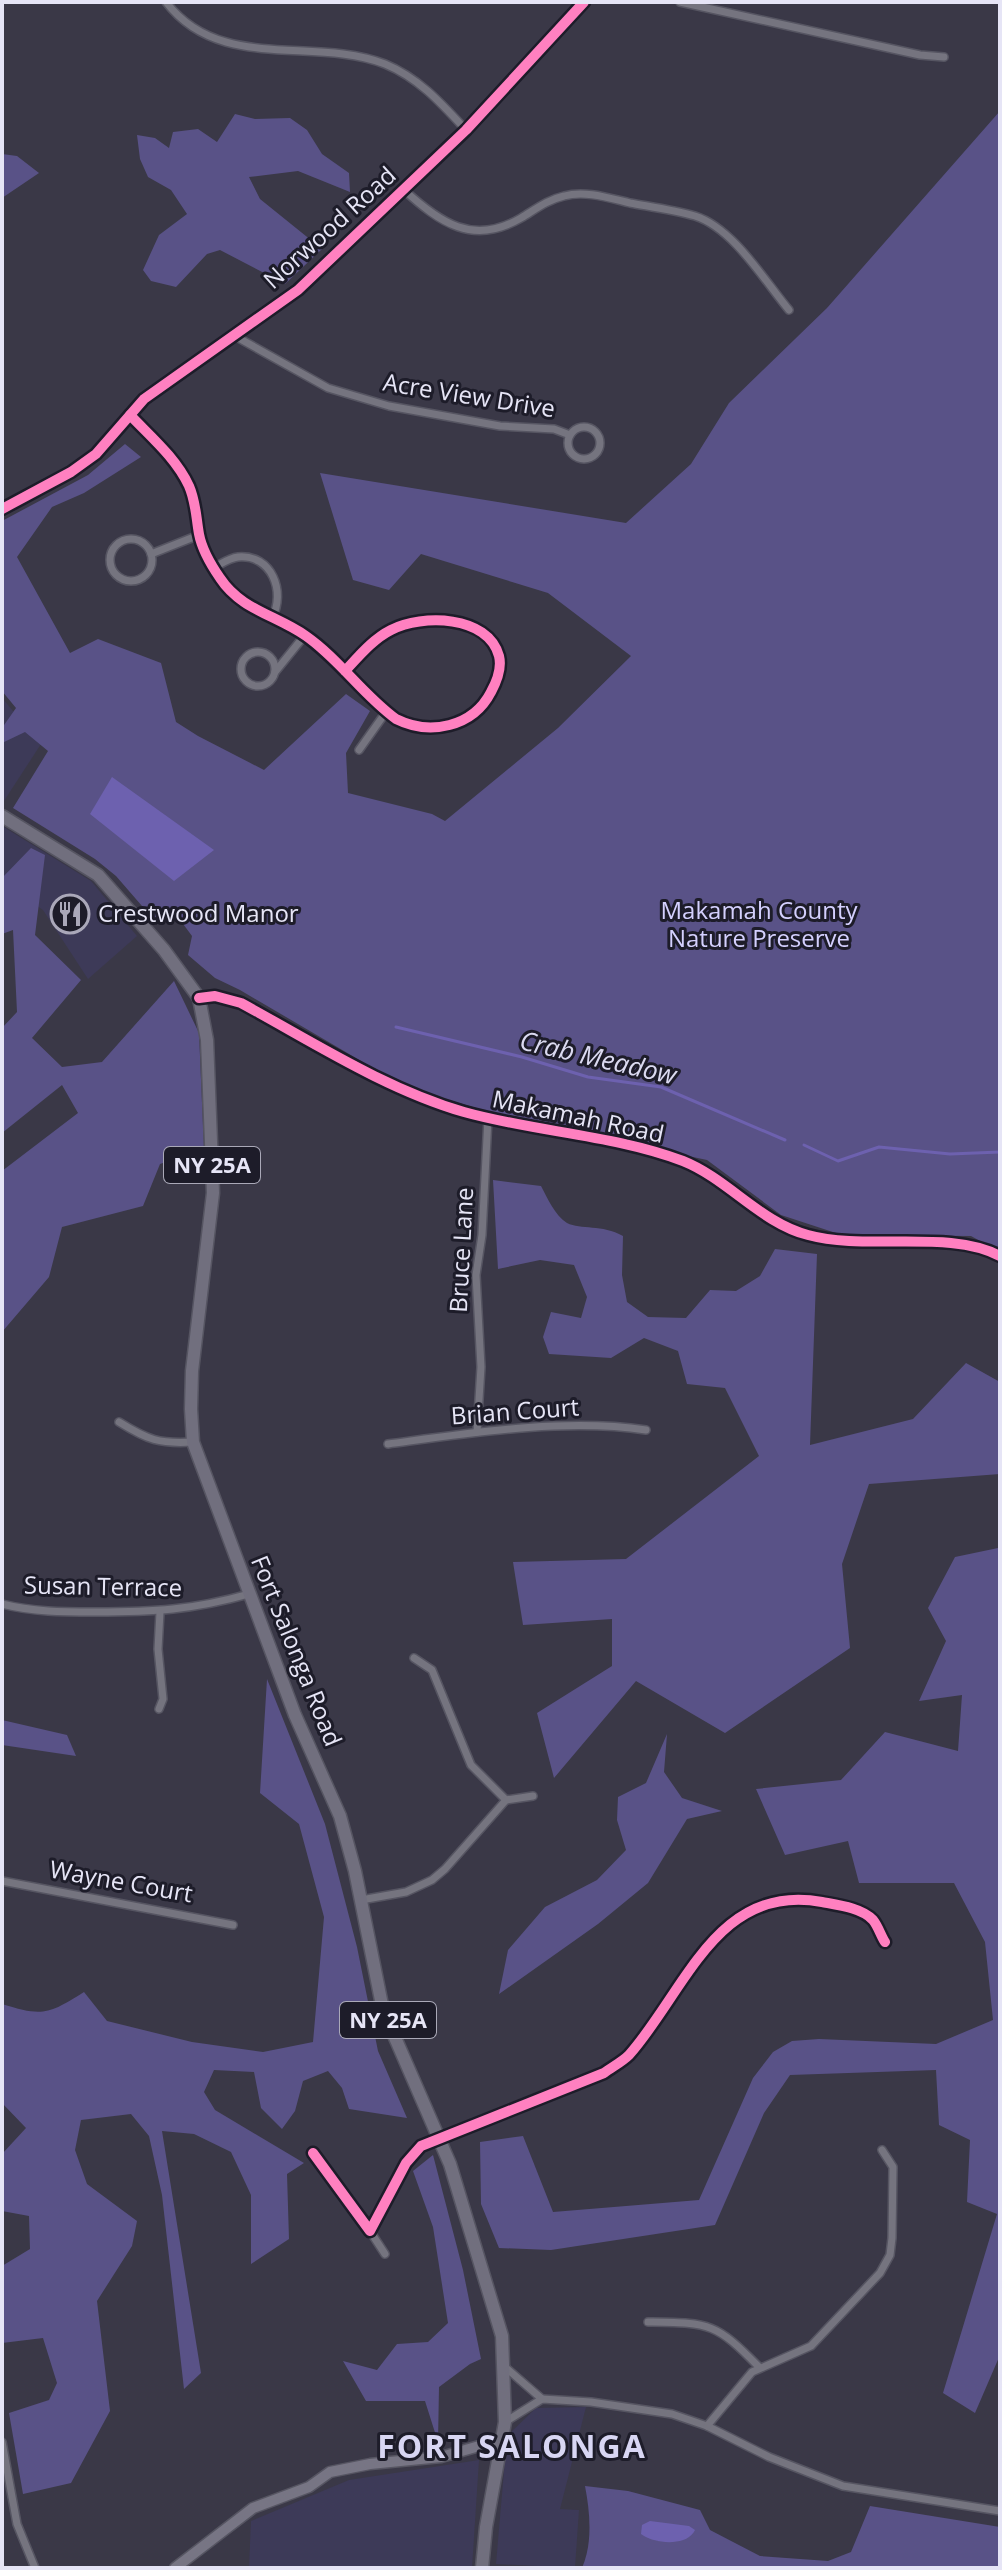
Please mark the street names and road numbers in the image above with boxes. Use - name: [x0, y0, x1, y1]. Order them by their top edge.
- street label: Norwood Road: [256, 158, 402, 295]
- street label: Acre View Drive: [381, 365, 558, 424]
- street label: Makamah Road: [489, 1081, 667, 1150]
- road number: NY 25A: [164, 1147, 260, 1183]
- street label: Bruce Lane: [441, 1186, 480, 1313]
- street label: Brian Court: [450, 1390, 580, 1431]
- street label: Fort Salonga Road: [244, 1550, 351, 1751]
- street label: Susan Terrace: [24, 1568, 182, 1603]
- street label: Wayne Court: [47, 1852, 195, 1909]
- road number: NY 25A: [340, 2002, 436, 2038]

